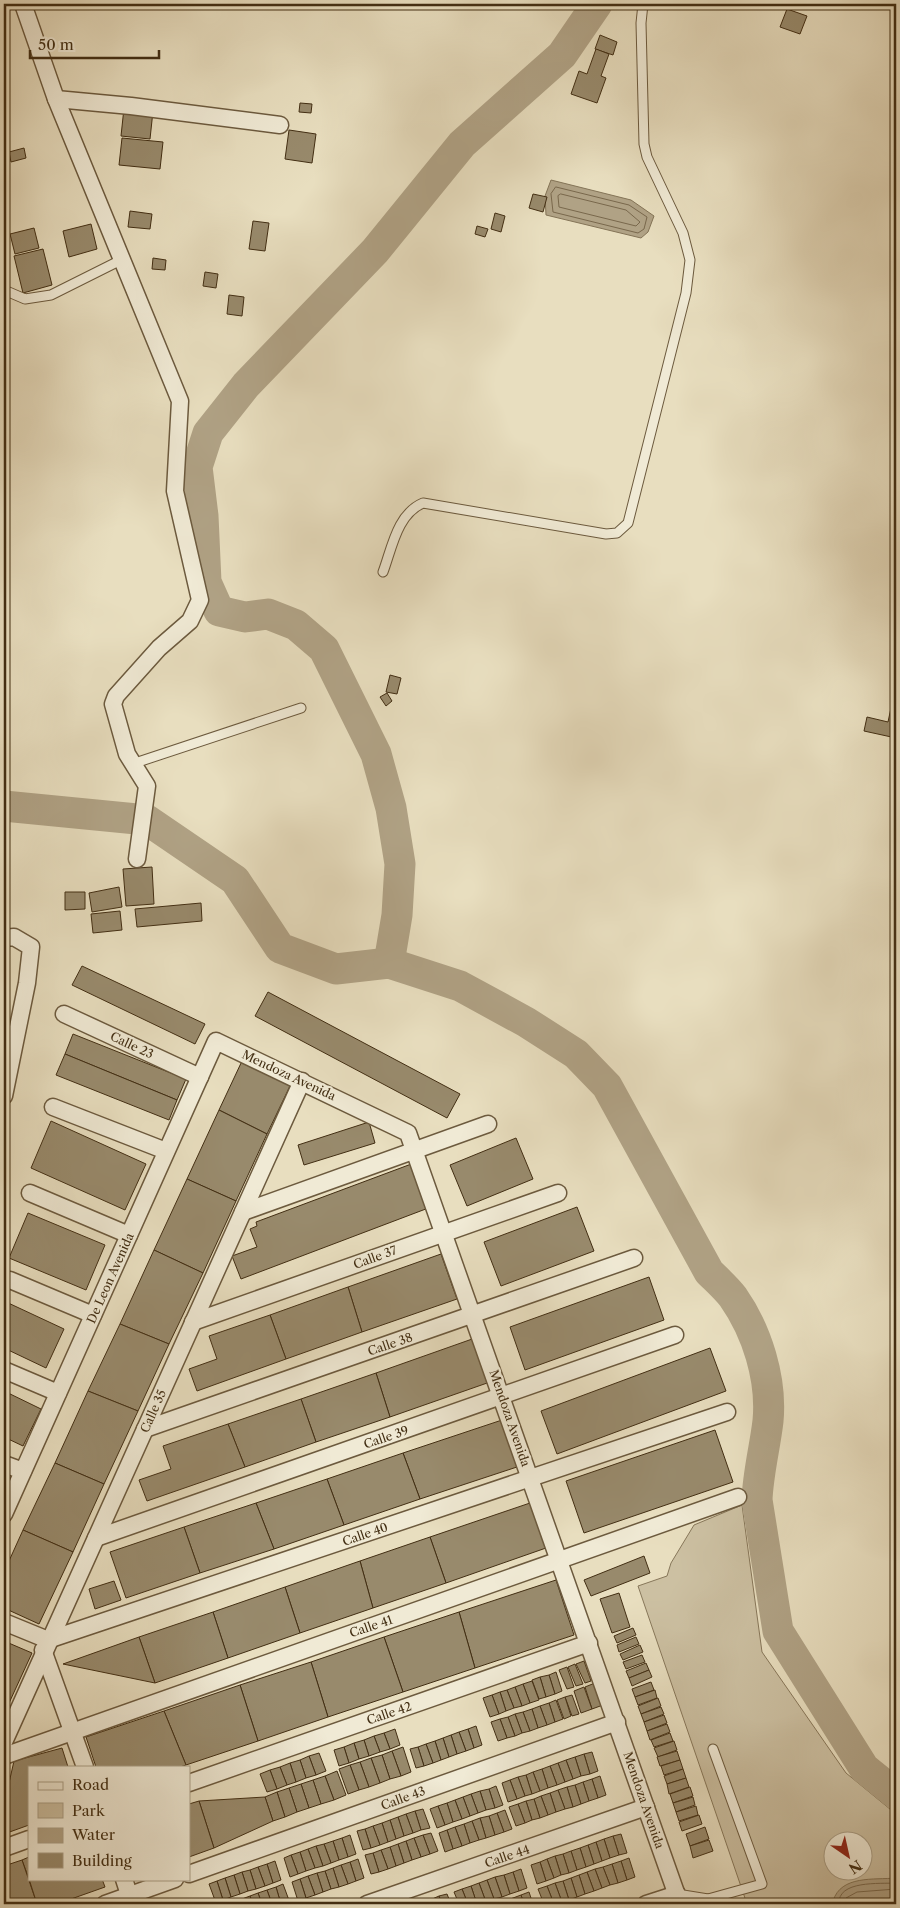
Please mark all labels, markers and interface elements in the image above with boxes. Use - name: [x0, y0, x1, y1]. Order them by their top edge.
- scale bar: [30, 28, 159, 60]
- text: 50 m: [38, 35, 74, 54]
- street label: Calle 23: [108, 1028, 156, 1062]
- street label: Mendoza Avenida: [240, 1047, 339, 1104]
- street label: De Leon Avenida: [83, 1230, 137, 1326]
- street label: Calle 37: [351, 1242, 399, 1272]
- street label: Calle 38: [366, 1329, 414, 1359]
- street label: Mendoza Avenida: [486, 1367, 534, 1469]
- street label: Calle 35: [137, 1387, 169, 1435]
- street label: Calle 39: [362, 1422, 410, 1452]
- street label: Calle 40: [340, 1519, 390, 1549]
- street label: Calle 41: [347, 1612, 395, 1640]
- street label: Calle 42: [365, 1698, 414, 1728]
- street label: Mendoza Avenida: [620, 1749, 668, 1851]
- legend: [28, 1766, 190, 1880]
- text: Road: [72, 1775, 109, 1794]
- street label: Calle 43: [379, 1783, 427, 1813]
- text: Park: [72, 1801, 106, 1820]
- text: Water: [71, 1825, 116, 1844]
- north arrow: [822, 1830, 872, 1880]
- street label: Calle 44: [483, 1841, 531, 1871]
- text: Building: [72, 1851, 132, 1870]
- text: N: [845, 1856, 865, 1878]

